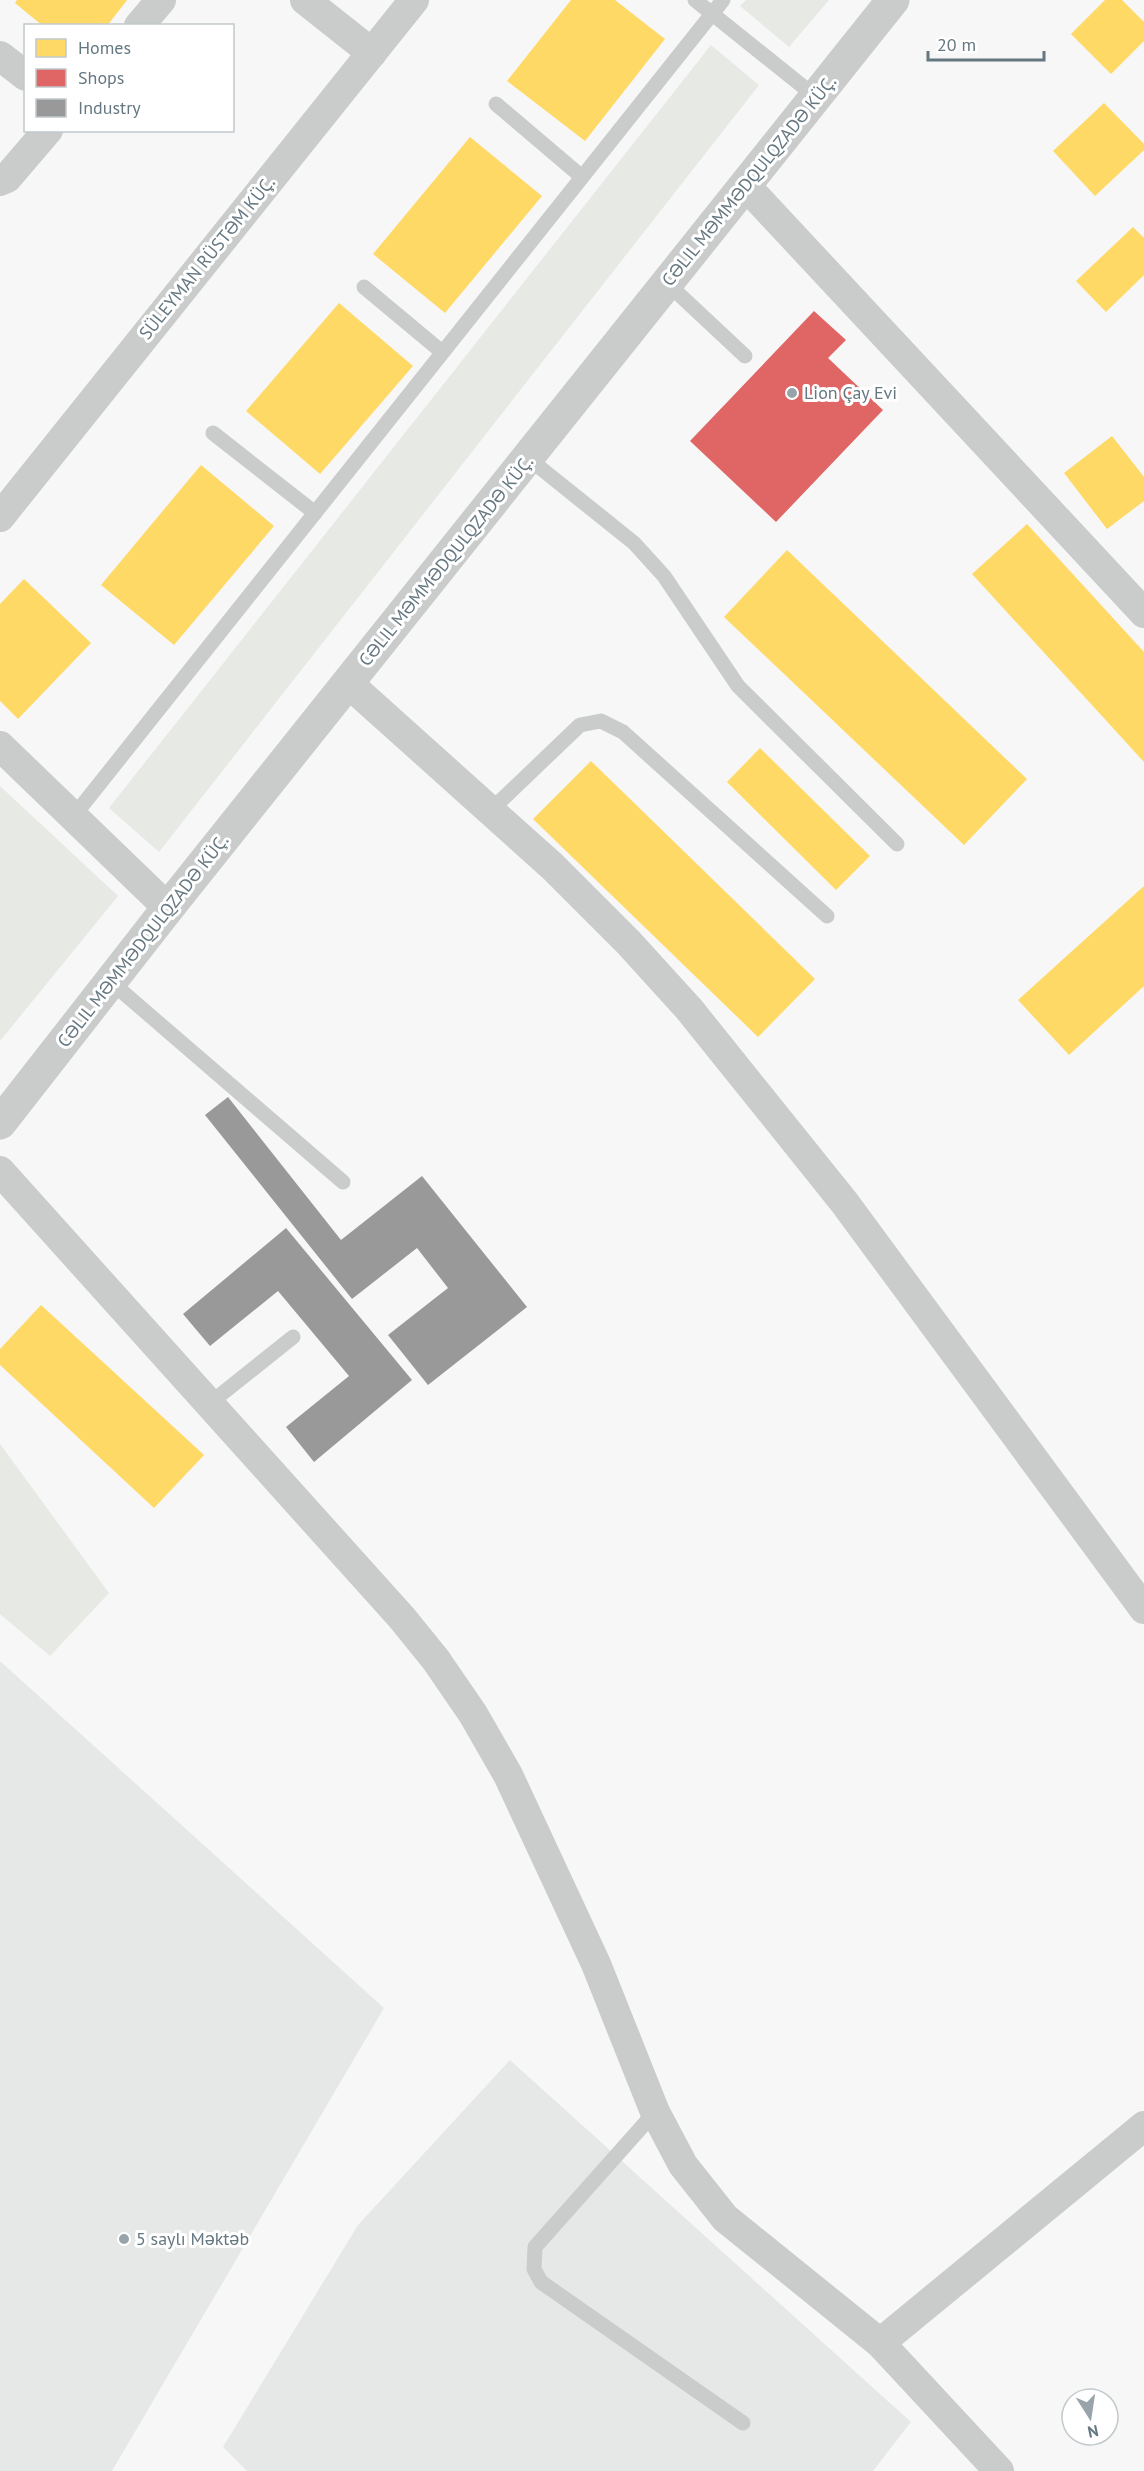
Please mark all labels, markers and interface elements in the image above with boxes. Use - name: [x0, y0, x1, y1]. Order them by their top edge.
- legend: [24, 24, 234, 132]
- scale bar: [928, 24, 1044, 62]
- text: 20 m: [937, 33, 976, 56]
- text: Homes: [78, 36, 131, 59]
- text: Shops: [78, 66, 124, 89]
- street label: CƏLIL MƏMMƏDQULQZADƏ KÜÇ.: [657, 71, 841, 291]
- text: Industry: [78, 96, 141, 119]
- street label: SÜLEYMAN RÜSTƏM KÜÇ.: [134, 171, 280, 344]
- place label: Lion Çay Evi: [804, 381, 897, 404]
- marker: Lion Çay Evi: [785, 386, 799, 400]
- street label: CƏLIL MƏMMƏDQULQZADƏ KÜÇ.: [354, 451, 538, 671]
- street label: CƏLIL MƏMMƏDQULQZADƏ KÜÇ.: [52, 829, 233, 1052]
- place label: 5 saylı Məktəb: [136, 2227, 249, 2250]
- marker: 5 saylı Məktəb: [117, 2232, 131, 2246]
- north arrow: [1060, 2387, 1120, 2447]
- text: N: [1086, 2421, 1100, 2443]

